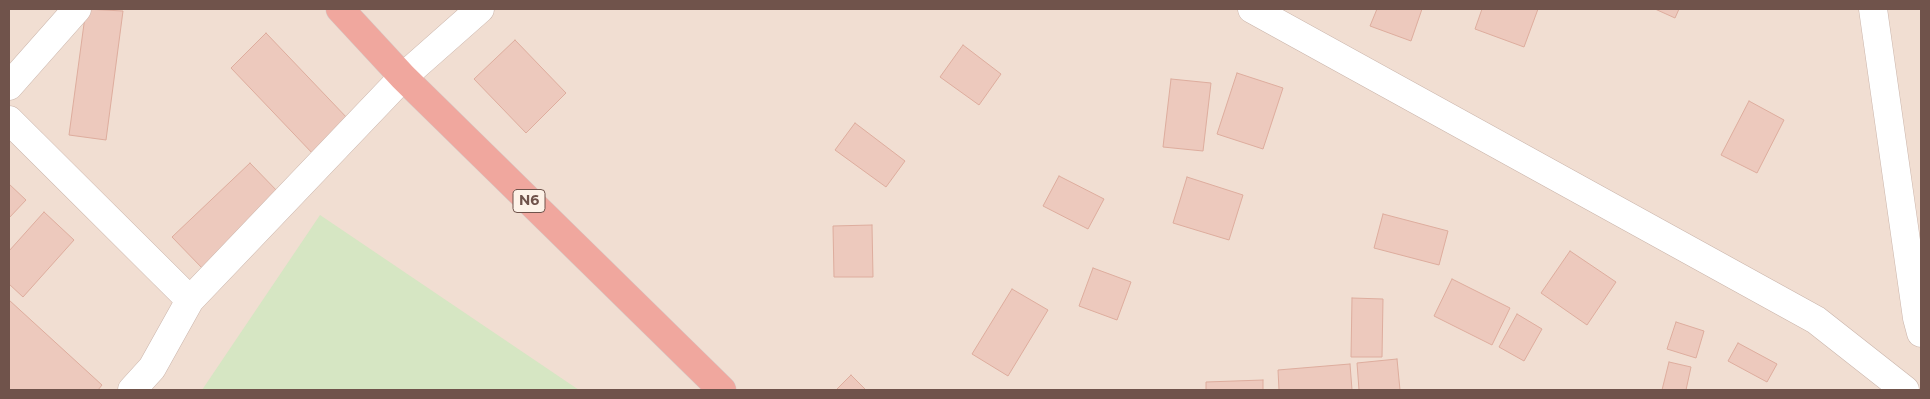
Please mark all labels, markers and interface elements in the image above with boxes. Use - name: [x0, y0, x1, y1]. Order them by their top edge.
- road number: N6: [513, 190, 545, 212]

